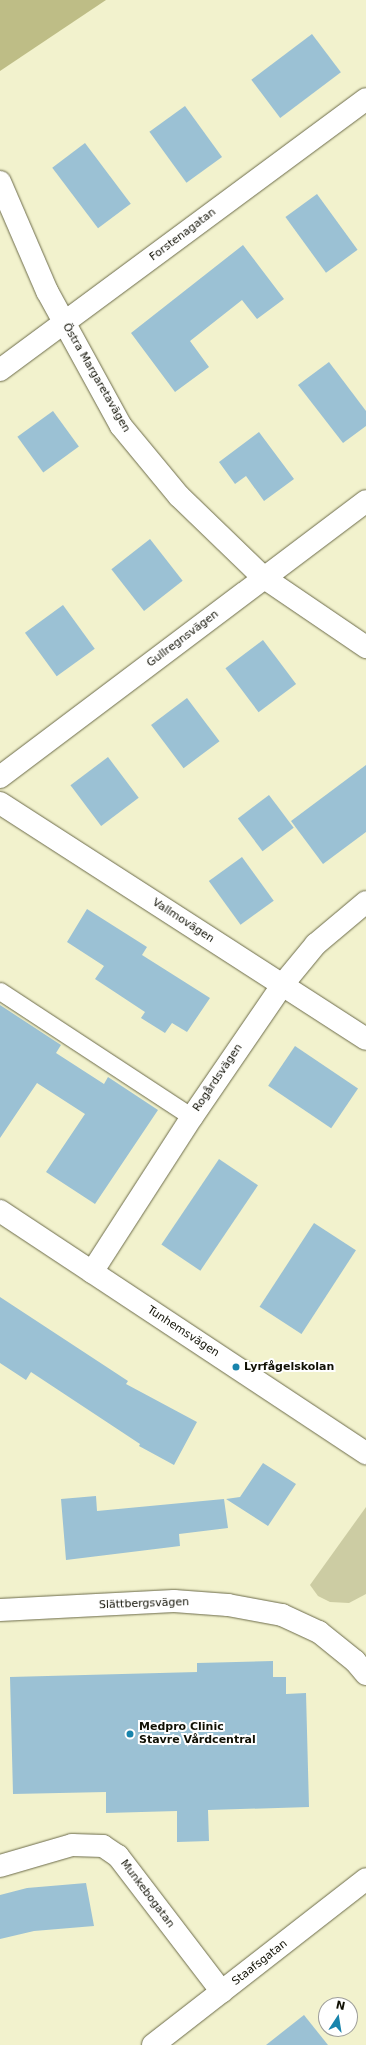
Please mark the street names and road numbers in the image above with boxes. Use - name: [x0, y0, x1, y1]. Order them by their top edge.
- street label: Forstenagatan: [147, 206, 219, 264]
- street label: Östra Margaretavägen: [59, 321, 133, 435]
- street label: Gullregnsvägen: [145, 608, 221, 670]
- street label: Vallmovägen: [150, 896, 216, 946]
- street label: Rogårdsvägen: [191, 1042, 245, 1114]
- street label: Tunhemsvägen: [145, 1304, 221, 1360]
- street label: Slättbergsvägen: [99, 1596, 189, 1612]
- street label: Munkebogatan: [117, 1857, 177, 1931]
- street label: Staafsgatan: [230, 1937, 290, 1989]

